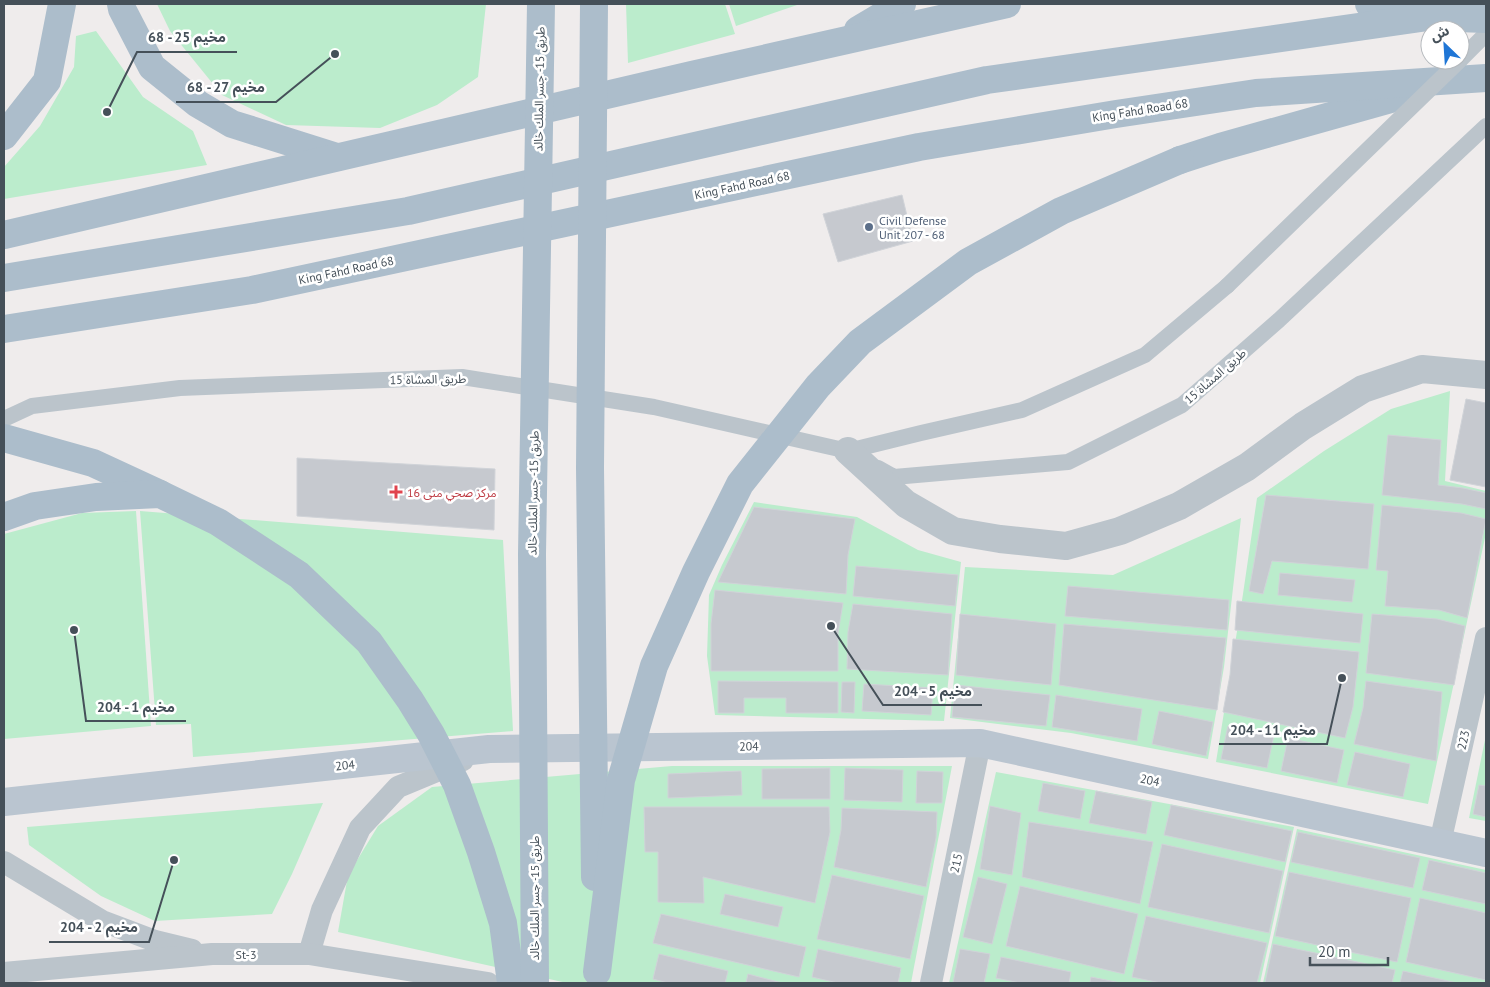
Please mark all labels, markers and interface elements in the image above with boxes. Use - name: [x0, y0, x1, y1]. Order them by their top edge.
- north arrow: [1420, 20, 1470, 70]
- text: ش: [1427, 21, 1452, 45]
- callout: مخيم 25 - 68: [137, 23, 237, 52]
- street label: طريق 15- جسر الملك خالد: [530, 27, 549, 152]
- text: مخيم 25 - 68: [148, 28, 226, 48]
- callout: مخيم 27 - 68: [176, 73, 276, 102]
- text: مخيم 27 - 68: [187, 78, 265, 98]
- street label: King Fahd Road 68: [1091, 95, 1189, 125]
- street label: King Fahd Road 68: [693, 168, 791, 202]
- place label: Civil Defense Unit 207 - 68: [879, 213, 946, 242]
- marker: Civil Defense Unit 207 - 68: [863, 221, 875, 233]
- street label: King Fahd Road 68: [297, 253, 395, 287]
- street label: طريق المشاة 15: [1181, 345, 1250, 408]
- street label: طريق المشاة 15: [389, 371, 467, 388]
- street label: طريق 15- جسر الملك خالد: [524, 431, 543, 556]
- marker: مركز صحي منى 16: [389, 485, 403, 499]
- place label: مركز صحي منى 16: [407, 485, 497, 502]
- callout: مخيم 5 - 204: [883, 676, 982, 705]
- text: مخيم 5 - 204: [894, 682, 972, 702]
- callout: مخيم 1 - 204: [86, 692, 186, 721]
- text: مخيم 1 - 204: [97, 698, 175, 718]
- callout: مخيم 11 - 204: [1219, 715, 1327, 744]
- text: مخيم 11 - 204: [1230, 721, 1316, 741]
- street label: 223: [1453, 729, 1473, 751]
- street label: 204: [739, 738, 759, 754]
- street label: 204: [334, 756, 356, 773]
- street label: 204: [1139, 771, 1162, 789]
- street label: طريق 15- جسر الملك خالد: [527, 836, 543, 960]
- street label: 215: [947, 852, 965, 874]
- callout: مخيم 2 - 204: [49, 913, 149, 942]
- text: مخيم 2 - 204: [60, 918, 138, 938]
- scale bar: [1310, 934, 1388, 966]
- text: 20 m: [1318, 942, 1351, 961]
- street label: St-3: [236, 947, 256, 962]

